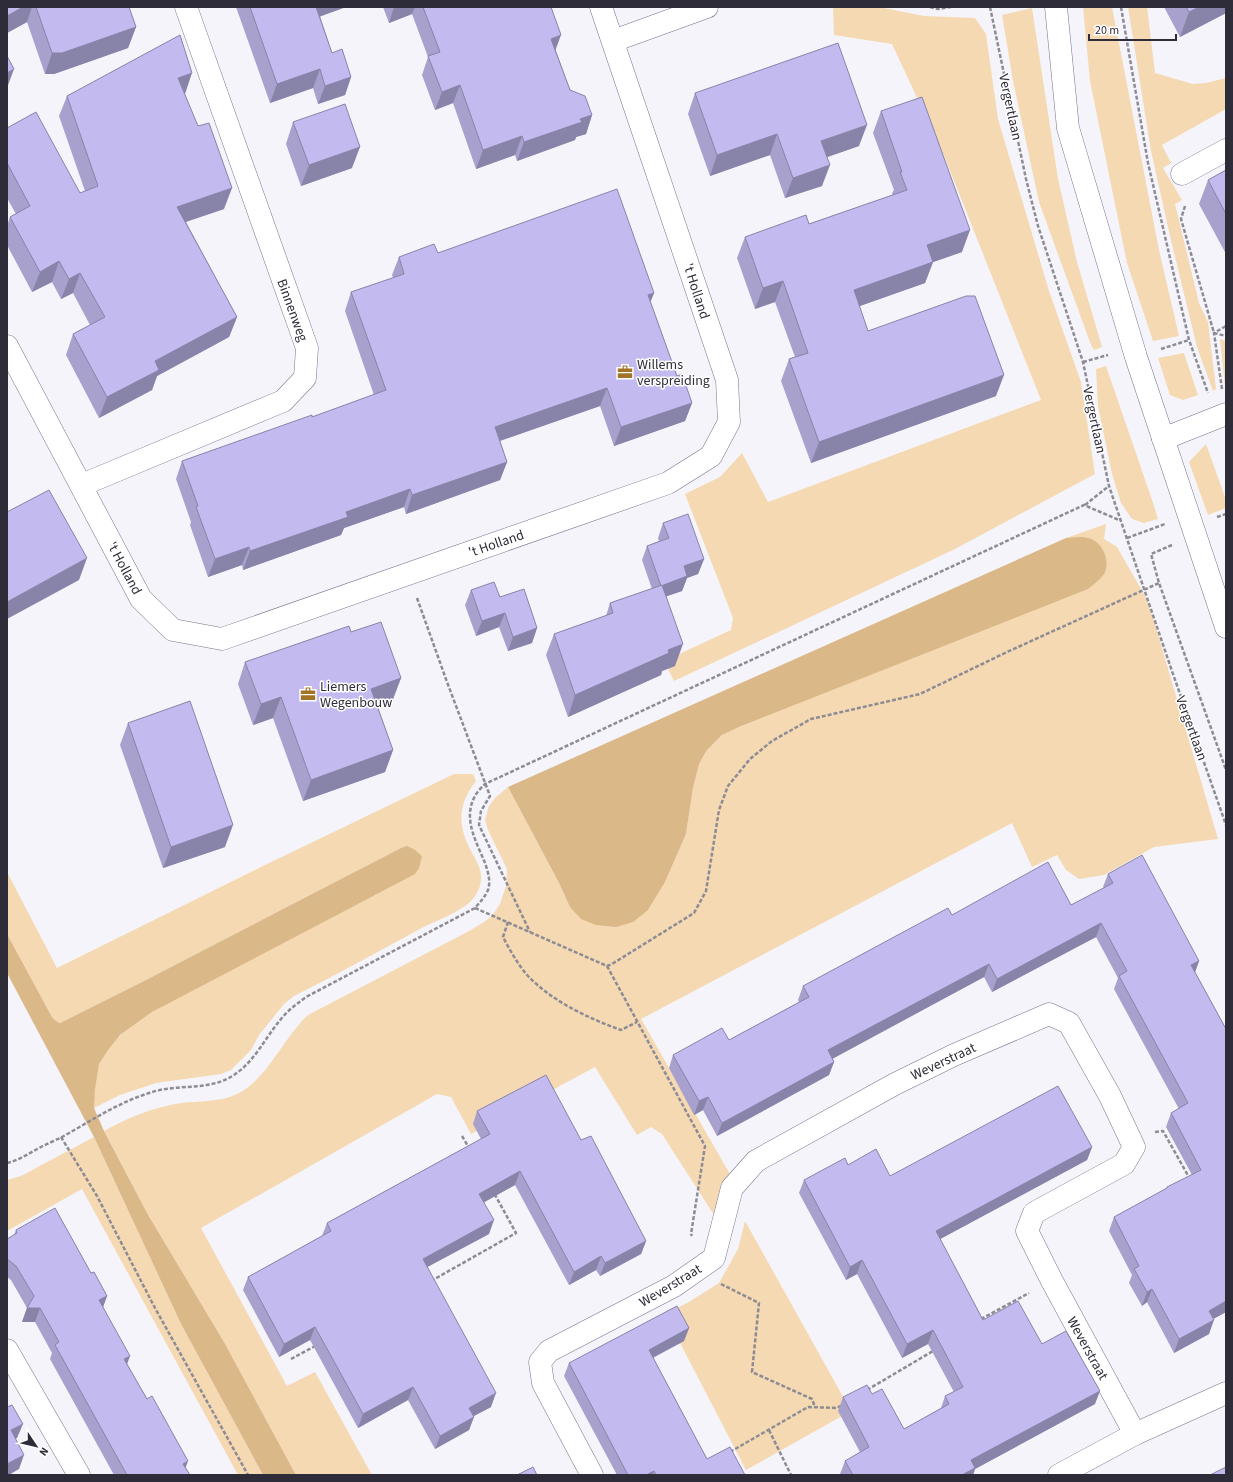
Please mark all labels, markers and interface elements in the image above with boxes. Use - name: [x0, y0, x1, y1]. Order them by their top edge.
- scale bar: [1089, 16, 1176, 42]
- text: 20 m: [1095, 22, 1119, 39]
- street label: Vergertlaan: [993, 72, 1027, 142]
- street label: 't Holland: [678, 261, 714, 322]
- street label: Binnenweg: [271, 276, 313, 345]
- place label: Willems verspreiding: [637, 355, 710, 391]
- office icon: Willems verspreiding: [616, 363, 634, 381]
- street label: Vergertlaan: [1077, 385, 1111, 455]
- street label: 't Holland: [466, 525, 527, 563]
- street label: 't Holland: [102, 538, 146, 598]
- place label: Liemers Wegenbouw: [320, 677, 392, 713]
- office icon: Liemers Wegenbouw: [299, 685, 317, 703]
- street label: Vergertlaan: [1170, 693, 1212, 763]
- street label: Weverstraat: [908, 1038, 979, 1086]
- street label: Weverstraat: [635, 1259, 706, 1312]
- street label: Weverstraat: [1061, 1313, 1113, 1384]
- north arrow: [16, 1426, 56, 1466]
- text: N: [36, 1444, 52, 1459]

